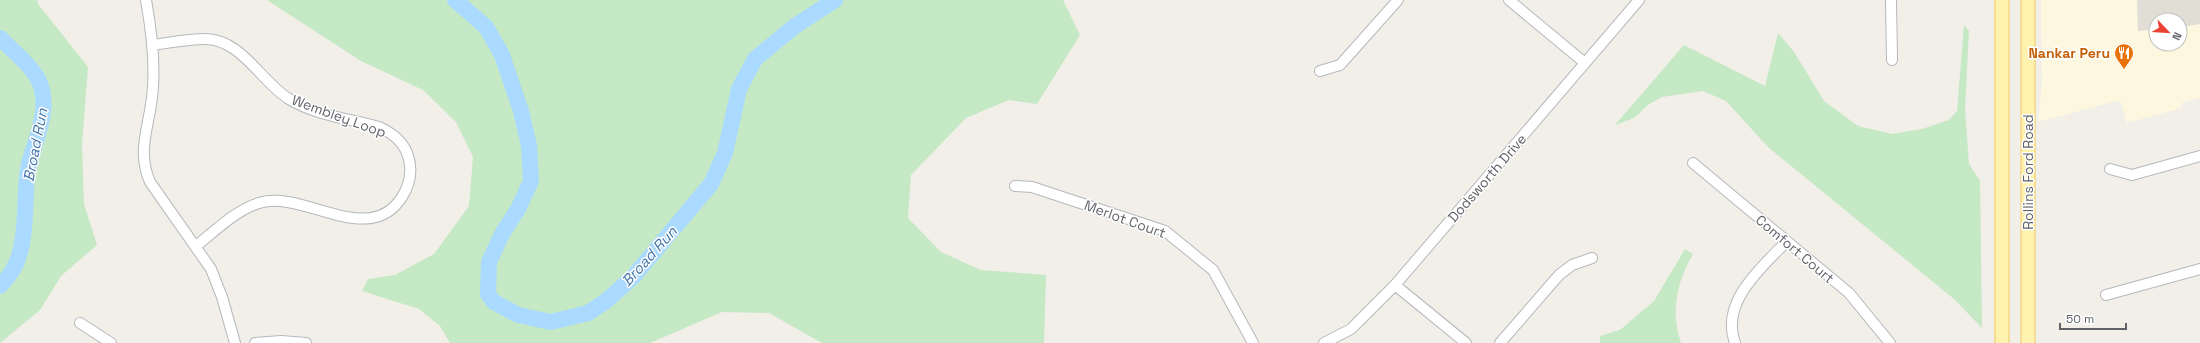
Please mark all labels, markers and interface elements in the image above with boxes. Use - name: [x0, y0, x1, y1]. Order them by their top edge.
- north arrow: [2148, 12, 2188, 52]
- text: N: [2169, 30, 2185, 43]
- restaurant icon: Nankar Peru: [2113, 42, 2135, 70]
- place label: Nankar Peru: [2028, 44, 2110, 62]
- street label: Wembley Loop: [289, 91, 389, 141]
- water label: Broad Run: [19, 106, 52, 183]
- street label: Rollins Ford Road: [2019, 114, 2037, 230]
- street label: Dodsworth Drive: [1444, 130, 1530, 226]
- street label: Merlot Court: [1082, 196, 1168, 242]
- street label: Comfort Court: [1752, 211, 1838, 287]
- water label: Broad Run: [617, 221, 681, 290]
- scale bar: [2060, 305, 2126, 331]
- text: 50 m: [2066, 311, 2094, 327]

